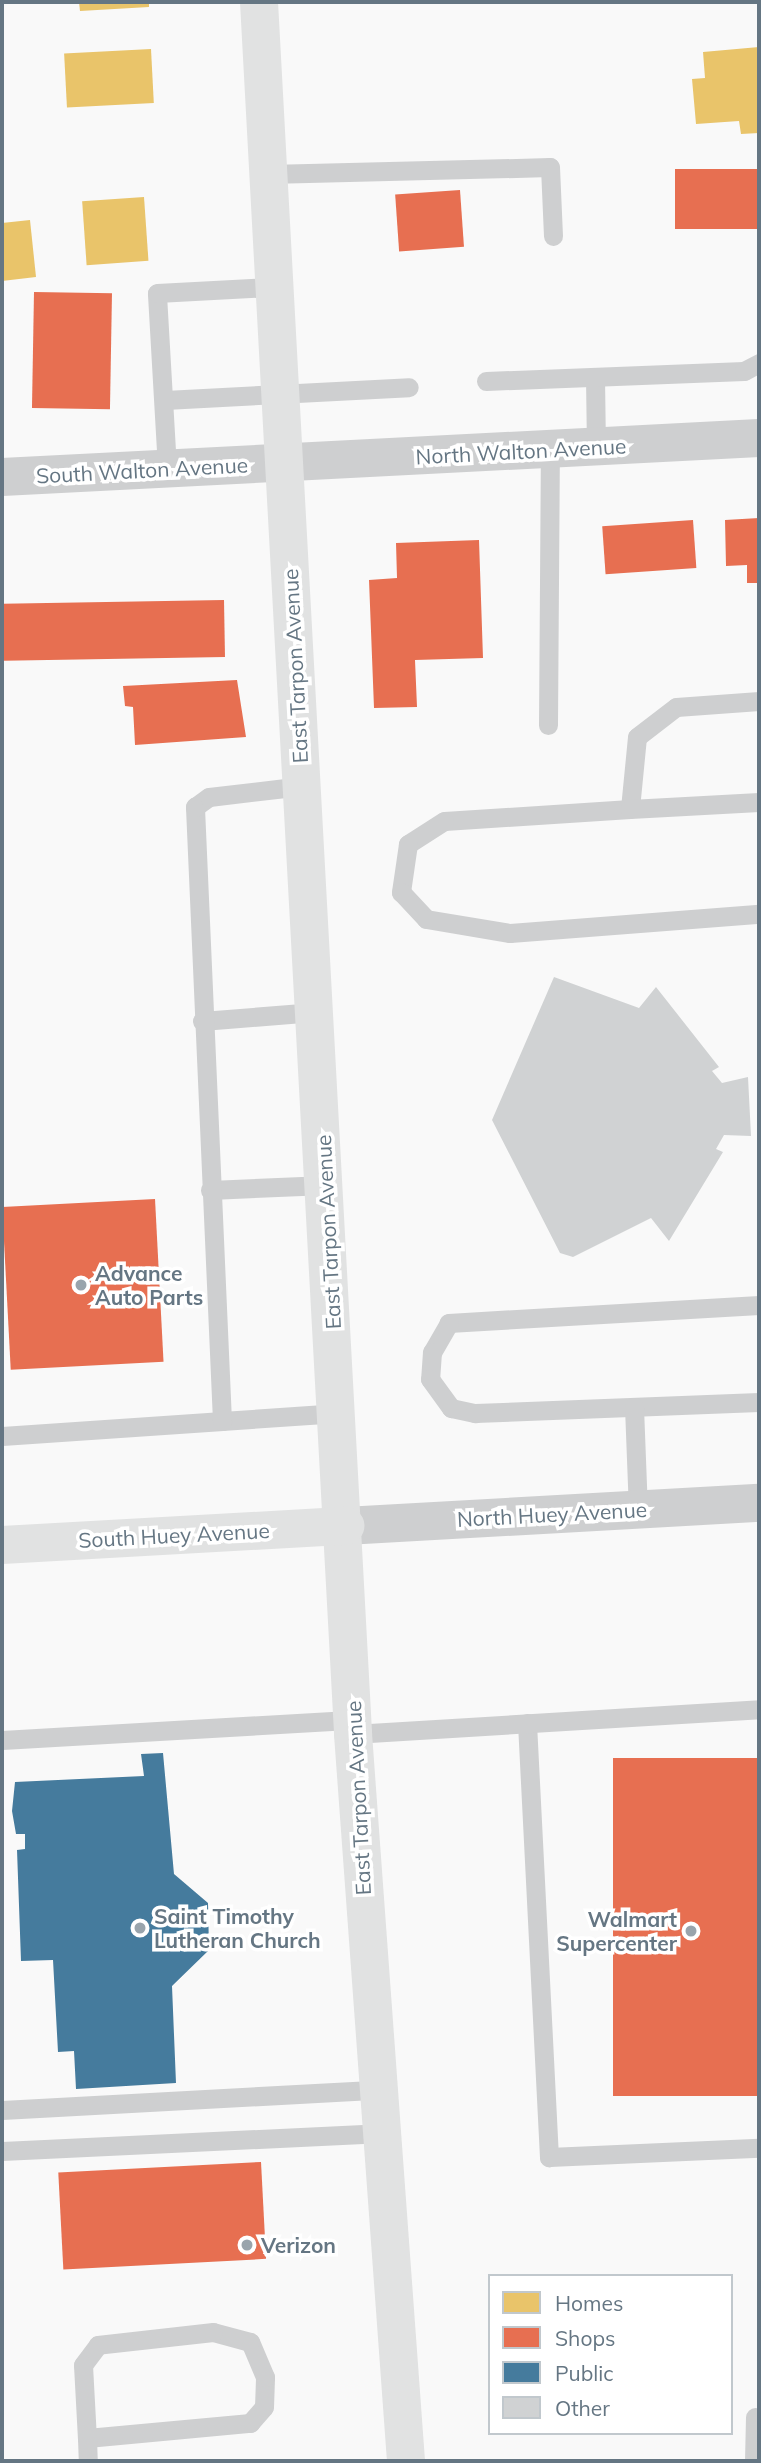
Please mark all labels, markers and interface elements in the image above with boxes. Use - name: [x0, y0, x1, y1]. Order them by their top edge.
- street label: North Walton Avenue: [415, 433, 627, 469]
- street label: South Walton Avenue: [35, 452, 249, 488]
- street label: East Tarpon Avenue: [277, 568, 313, 764]
- street label: East Tarpon Avenue: [310, 1134, 346, 1330]
- place label: Advance Auto Parts: [95, 1260, 203, 1310]
- marker: Advance Auto Parts: [73, 1277, 89, 1293]
- street label: North Huey Avenue: [456, 1496, 648, 1532]
- street label: South Huey Avenue: [78, 1517, 270, 1553]
- street label: East Tarpon Avenue: [340, 1700, 376, 1896]
- place label: Saint Timothy Lutheran Church: [154, 1903, 321, 1953]
- place label: Walmart Supercenter: [556, 1906, 677, 1956]
- marker: Saint Timothy Lutheran Church: [132, 1920, 148, 1936]
- marker: Walmart Supercenter: [683, 1923, 699, 1939]
- place label: Verizon: [261, 2232, 336, 2258]
- marker: Verizon: [239, 2237, 255, 2253]
- legend: [488, 2274, 733, 2435]
- text: Homes: [555, 2290, 623, 2316]
- text: Shops: [555, 2325, 615, 2351]
- text: Public: [555, 2360, 614, 2386]
- text: Other: [555, 2395, 610, 2421]

